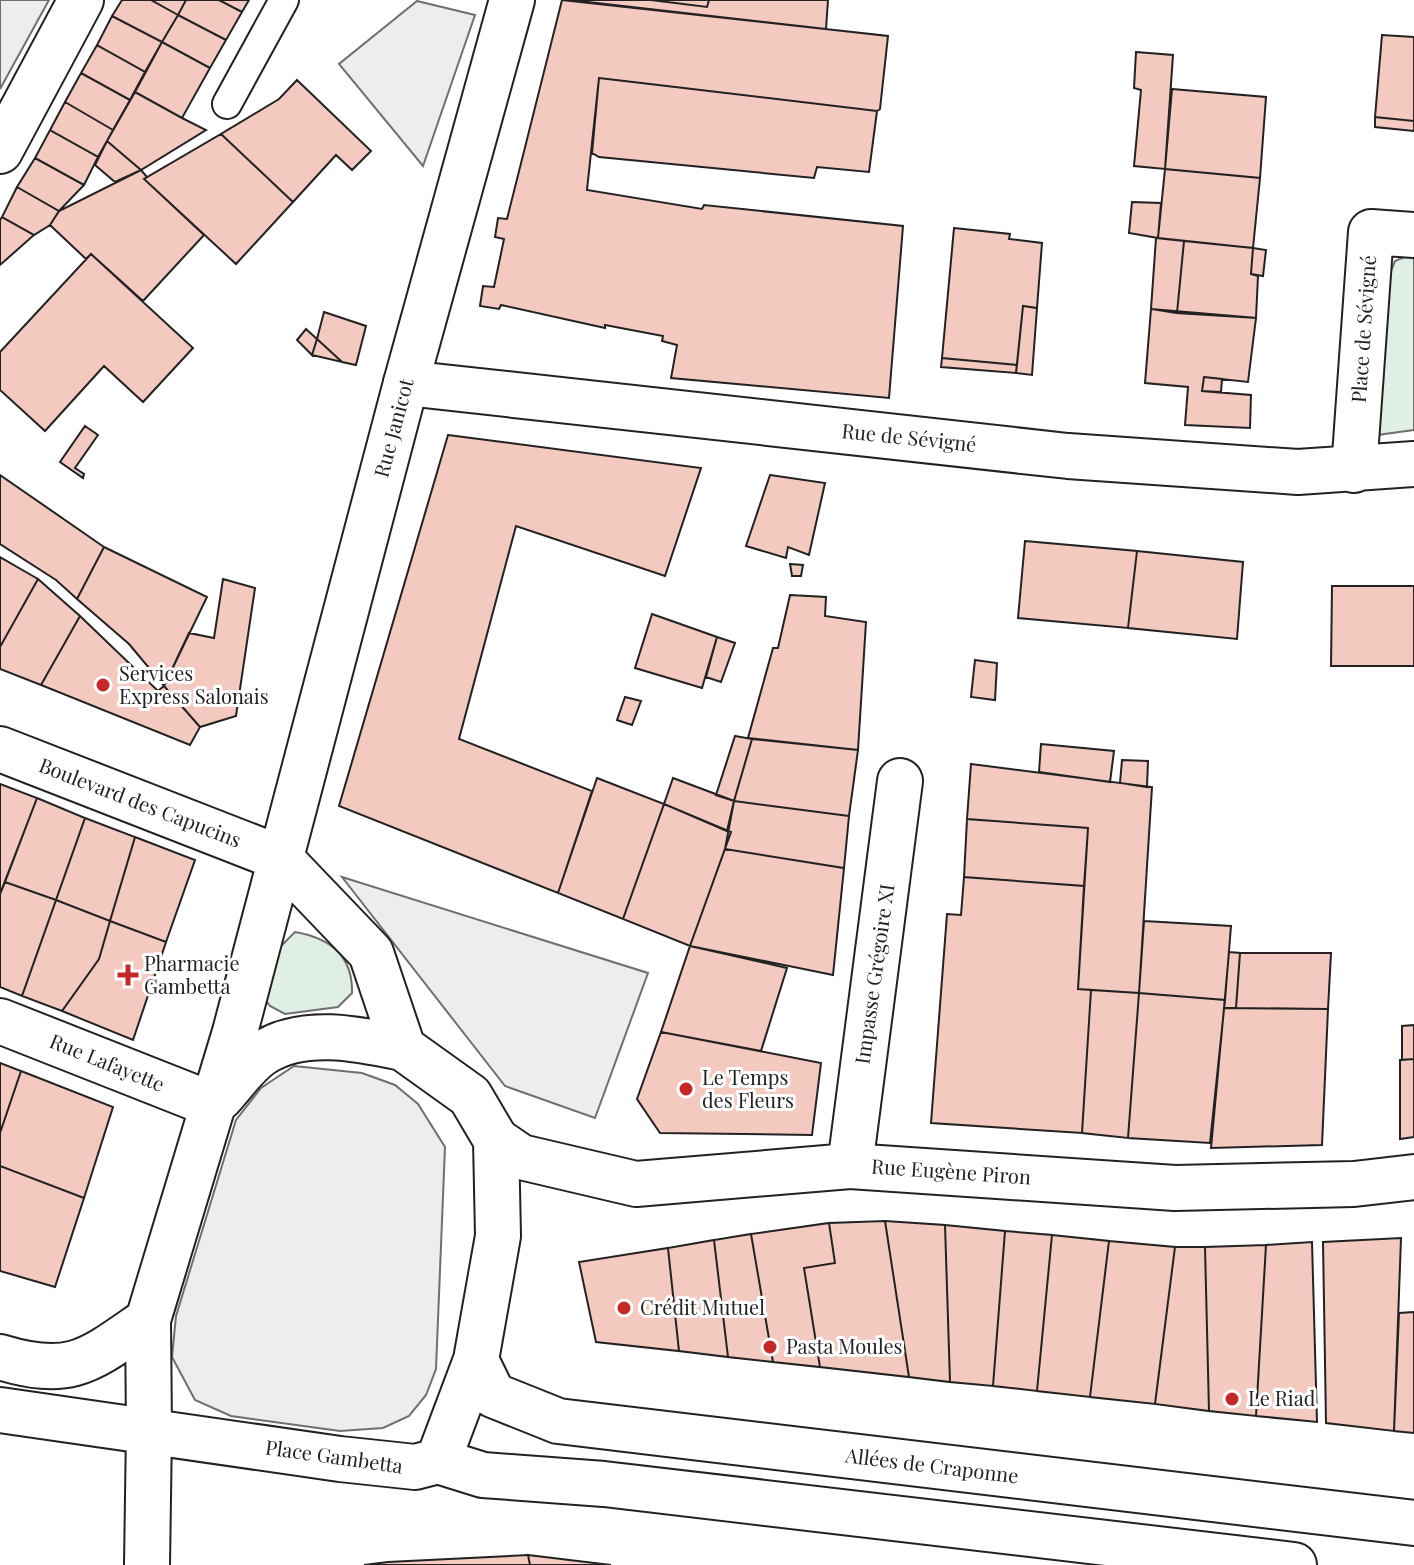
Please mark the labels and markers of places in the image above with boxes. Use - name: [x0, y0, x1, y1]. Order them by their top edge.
- place label: Services Express Salonais: [119, 659, 269, 709]
- marker: Services Express Salonais: [94, 676, 112, 694]
- place label: Pharmacie Gambetta: [144, 949, 240, 999]
- marker: Pharmacie Gambetta: [119, 966, 137, 984]
- place label: Le Temps des Fleurs: [702, 1063, 794, 1113]
- marker: Le Temps des Fleurs: [677, 1080, 695, 1098]
- place label: Crédit Mutuel: [640, 1293, 765, 1320]
- marker: Crédit Mutuel: [615, 1299, 633, 1317]
- place label: Pasta Moules: [786, 1332, 902, 1359]
- marker: Pasta Moules: [761, 1338, 779, 1356]
- place label: Le Riad: [1248, 1384, 1316, 1411]
- marker: Le Riad: [1223, 1390, 1241, 1408]

